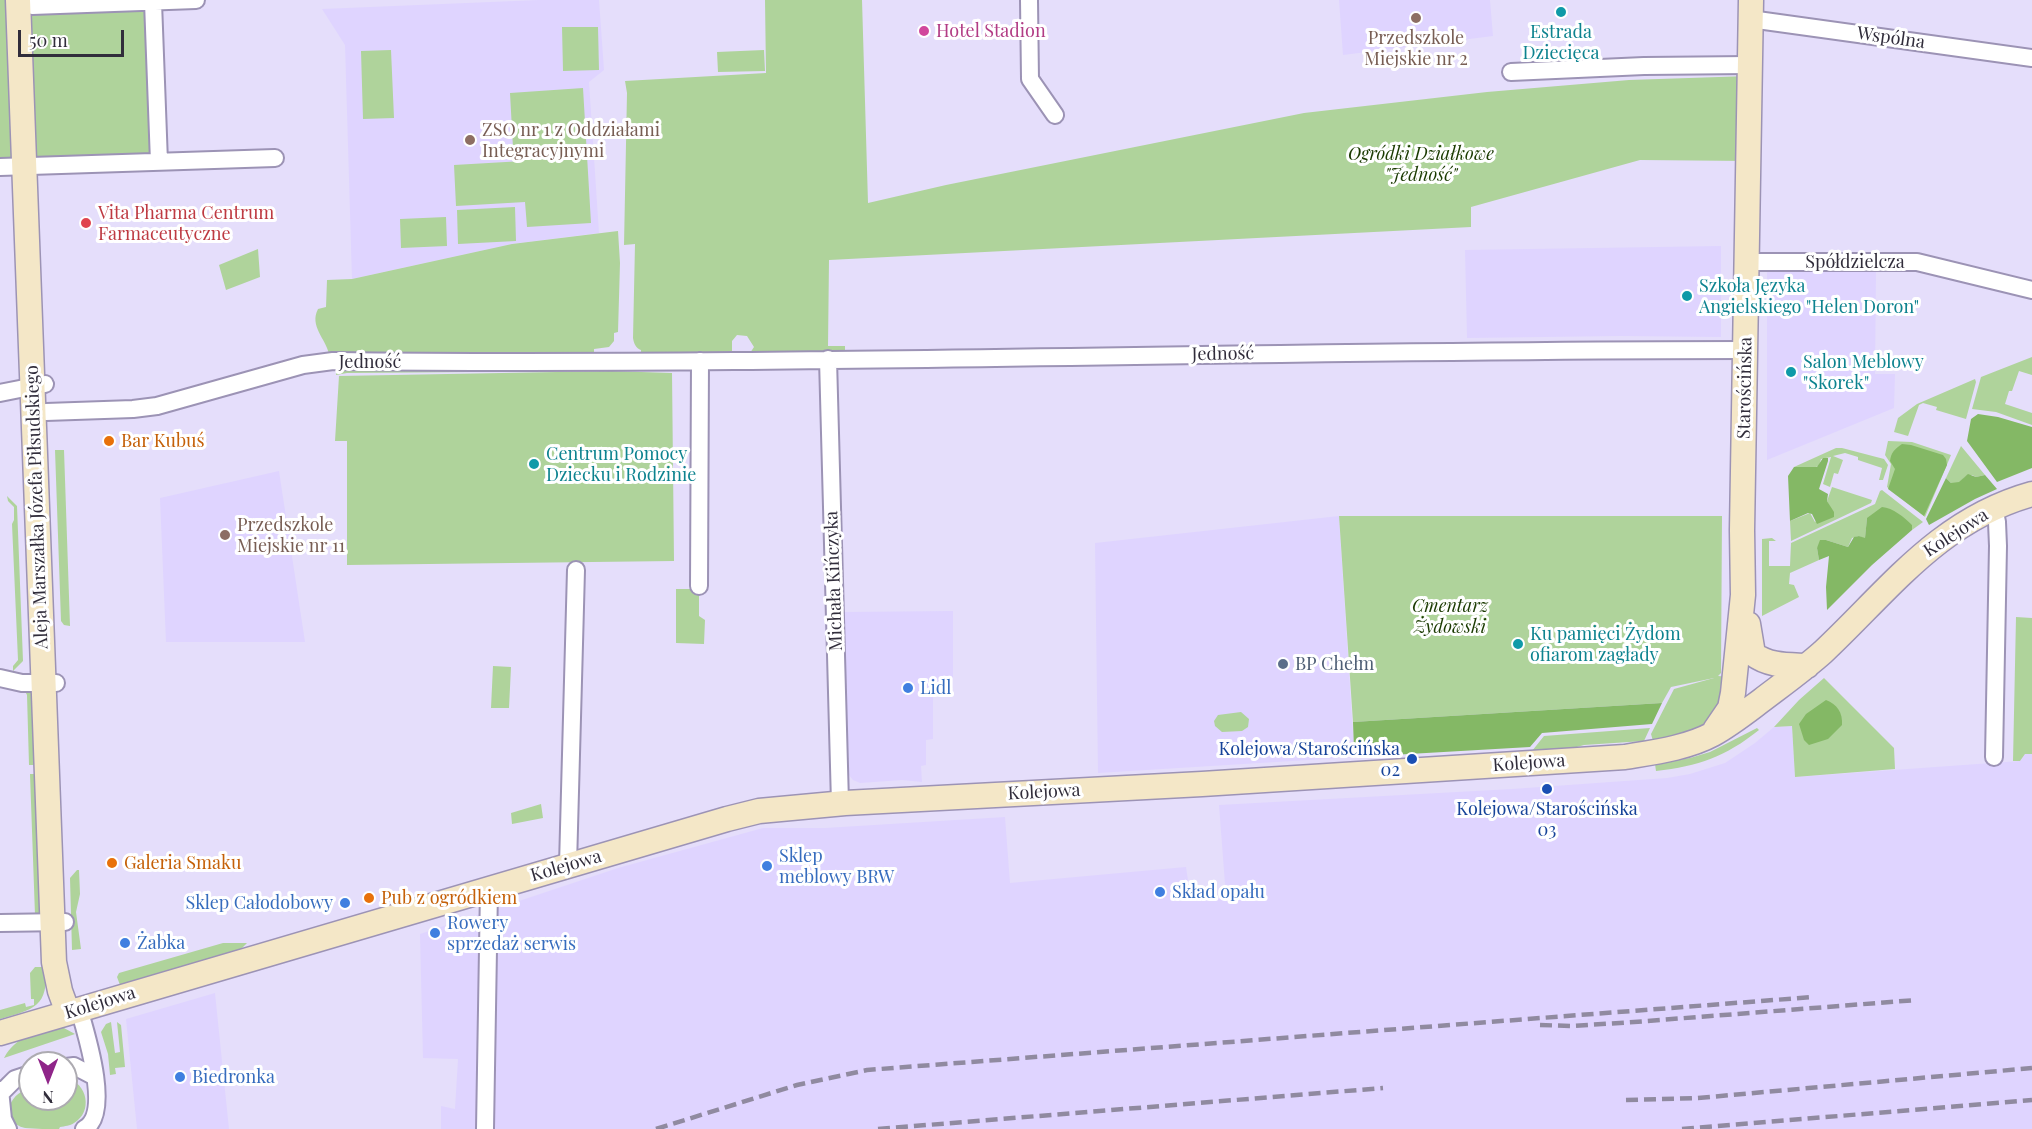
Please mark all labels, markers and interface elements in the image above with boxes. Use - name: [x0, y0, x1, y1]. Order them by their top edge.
- marker: Estrada Dziecięca: [1554, 5, 1568, 19]
- marker: Przedszkole Miejskie nr 2: [1409, 11, 1423, 25]
- scale bar: [21, 18, 128, 56]
- place label: Hotel Stadion: [936, 20, 1046, 42]
- place label: Estrada Dziecięca: [1523, 21, 1599, 63]
- street label: Wspólna: [1856, 23, 1926, 53]
- marker: Hotel Stadion: [917, 24, 931, 38]
- place label: Przedszkole Miejskie nr 2: [1364, 27, 1468, 70]
- text: 50 m: [29, 28, 68, 52]
- place label: ZSO nr 1 z Oddziałami Integracyjnymi: [482, 119, 660, 162]
- marker: ZSO nr 1 z Oddziałami Integracyjnymi: [463, 133, 477, 147]
- park label: Ogródki Działkowe "Jedność": [1348, 143, 1494, 186]
- place label: Vita Pharma Centrum Farmaceutyczne: [98, 202, 274, 244]
- marker: Vita Pharma Centrum Farmaceutyczne: [79, 216, 93, 230]
- street label: Spółdzielcza: [1805, 251, 1905, 273]
- place label: Szkoła Języka Angielskiego "Helen Doron": [1699, 275, 1919, 318]
- marker: Szkoła Języka Angielskiego "Helen Doron": [1680, 289, 1694, 303]
- street label: Starościńska: [1733, 337, 1757, 439]
- street label: Jedność: [1192, 343, 1254, 365]
- street label: Jedność: [339, 351, 401, 373]
- place label: Salon Meblowy "Skorek": [1803, 351, 1924, 394]
- street label: Aleja Marszałka Józefa Piłsudskiego: [21, 365, 53, 649]
- marker: Salon Meblowy "Skorek": [1784, 365, 1798, 379]
- place label: Bar Kubuś: [121, 430, 205, 452]
- marker: Bar Kubuś: [102, 434, 116, 448]
- place label: Centrum Pomocy Dziecku i Rodzinie: [546, 443, 696, 486]
- marker: Centrum Pomocy Dziecku i Rodzinie: [527, 457, 541, 471]
- street label: Kolejowa: [1920, 504, 1992, 562]
- street label: Michała Kińczyka: [821, 511, 847, 651]
- place label: Przedszkole Miejskie nr 11: [237, 514, 345, 556]
- marker: Przedszkole Miejskie nr 11: [218, 528, 232, 542]
- park label: Cmentarz Żydowski: [1412, 595, 1488, 638]
- place label: Ku pamięci Żydom ofiarom zagłady: [1530, 623, 1681, 666]
- marker: Ku pamięci Żydom ofiarom zagłady: [1511, 637, 1525, 651]
- place label: BP Chełm: [1295, 653, 1374, 675]
- marker: BP Chełm: [1276, 657, 1290, 671]
- place label: Lidl: [920, 677, 951, 699]
- marker: Lidl: [901, 681, 915, 695]
- place label: Kolejowa/Starościńska 02: [1218, 738, 1400, 780]
- street label: Kolejowa: [1492, 750, 1566, 776]
- marker: Kolejowa/Starościńska 02: [1405, 752, 1419, 766]
- street label: Kolejowa: [1007, 779, 1081, 805]
- marker: Kolejowa/Starościńska 03: [1540, 782, 1554, 796]
- place label: Kolejowa/Starościńska 03: [1456, 798, 1638, 840]
- place label: Sklep meblowy BRW: [779, 845, 894, 888]
- street label: Kolejowa: [528, 846, 604, 886]
- place label: Galeria Smaku: [124, 852, 241, 874]
- marker: Galeria Smaku: [105, 856, 119, 870]
- marker: Sklep meblowy BRW: [760, 859, 774, 873]
- place label: Skład opału: [1172, 881, 1265, 903]
- marker: Skład opału: [1153, 885, 1167, 899]
- place label: Pub z ogródkiem: [381, 887, 517, 909]
- marker: Pub z ogródkiem: [362, 891, 376, 905]
- place label: Sklep Całodobowy: [186, 892, 333, 914]
- marker: Sklep Całodobowy: [338, 896, 352, 910]
- place label: Rowery sprzedaż serwis: [447, 912, 576, 954]
- marker: Rowery sprzedaż serwis: [428, 926, 442, 940]
- place label: Żabka: [137, 932, 185, 954]
- marker: Żabka: [118, 936, 132, 950]
- street label: Kolejowa: [62, 982, 138, 1024]
- north arrow: [18, 1051, 78, 1111]
- place label: Biedronka: [192, 1066, 275, 1088]
- marker: Biedronka: [173, 1070, 187, 1084]
- text: N: [42, 1087, 54, 1108]

